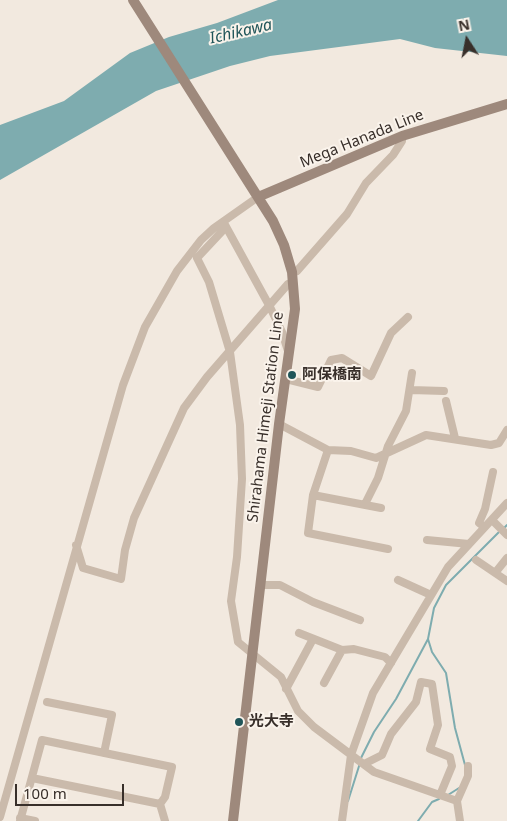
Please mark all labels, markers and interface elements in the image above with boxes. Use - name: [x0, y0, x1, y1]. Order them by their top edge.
- text: N: [457, 14, 471, 35]
- north arrow: [442, 15, 492, 65]
- water label: Ichikawa: [208, 16, 274, 48]
- street label: Mega Hanada Line: [298, 106, 426, 172]
- street label: Shirahama Himeji Station Line: [244, 311, 288, 523]
- place label: 阿保橋南: [302, 366, 362, 384]
- marker: 阿保橋南: [286, 369, 298, 381]
- place label: 光大寺: [249, 713, 294, 731]
- marker: 光大寺: [233, 716, 245, 728]
- scale bar: [18, 774, 126, 806]
- text: 100 m: [23, 783, 67, 803]

